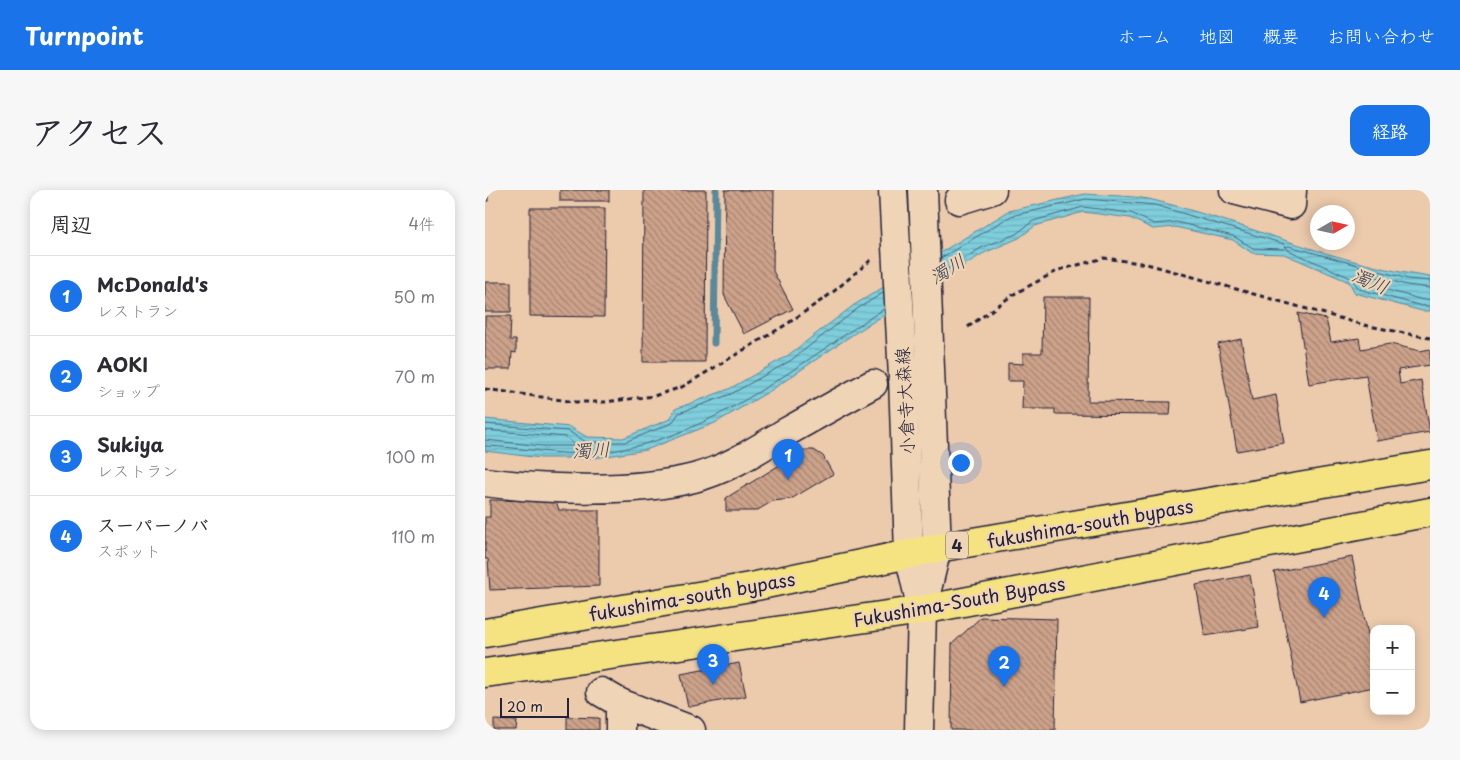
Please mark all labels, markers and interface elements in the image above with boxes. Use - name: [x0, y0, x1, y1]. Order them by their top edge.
- text: Turnpoint: [25, 17, 144, 53]
- text: ホーム: [1118, 22, 1171, 49]
- text: 地図: [1199, 22, 1235, 49]
- text: 概要: [1263, 22, 1299, 49]
- text: お問い合わせ: [1327, 22, 1435, 49]
- text: アクセス: [30, 104, 168, 157]
- button: 経路: [1350, 105, 1430, 156]
- north arrow: [1310, 205, 1355, 250]
- text: 周辺: [50, 207, 92, 239]
- text: 4件: [408, 211, 435, 235]
- water label: 濁川: [923, 246, 971, 290]
- water label: 濁川: [1348, 260, 1394, 300]
- text: McDonald's: [97, 270, 208, 298]
- text: 1: [62, 284, 70, 308]
- text: 50 m: [394, 284, 435, 308]
- text: レストラン: [97, 298, 178, 322]
- street label: 小倉寺大森線: [888, 346, 920, 456]
- text: AOKI: [97, 350, 148, 378]
- text: 2: [60, 364, 72, 388]
- text: 70 m: [395, 364, 435, 388]
- text: ショップ: [97, 378, 160, 402]
- text: Sukiya: [97, 430, 164, 458]
- water label: 濁川: [571, 434, 611, 464]
- pin: 1: [772, 439, 804, 480]
- text: 3: [61, 444, 71, 468]
- text: 100 m: [386, 444, 435, 468]
- your location: [948, 450, 974, 476]
- text: レストラン: [97, 458, 178, 482]
- street label: fukushima-south bypass: [985, 492, 1195, 554]
- text: スーパーノバ: [97, 510, 209, 538]
- text: 4: [61, 524, 71, 548]
- text: 110 m: [392, 524, 435, 548]
- road number: 4: [946, 532, 968, 558]
- text: スポット: [97, 538, 161, 562]
- street label: fukushima-south bypass: [587, 565, 797, 627]
- street label: Fukushima-South Bypass: [851, 569, 1067, 633]
- pin: 4: [1308, 577, 1340, 618]
- map controls: [1370, 625, 1415, 715]
- button: +: [1370, 625, 1415, 670]
- pin: 3: [697, 644, 729, 685]
- pin: 2: [988, 646, 1020, 687]
- button: −: [1370, 670, 1415, 715]
- scale bar: [500, 695, 569, 718]
- text: 20 m: [507, 696, 543, 717]

